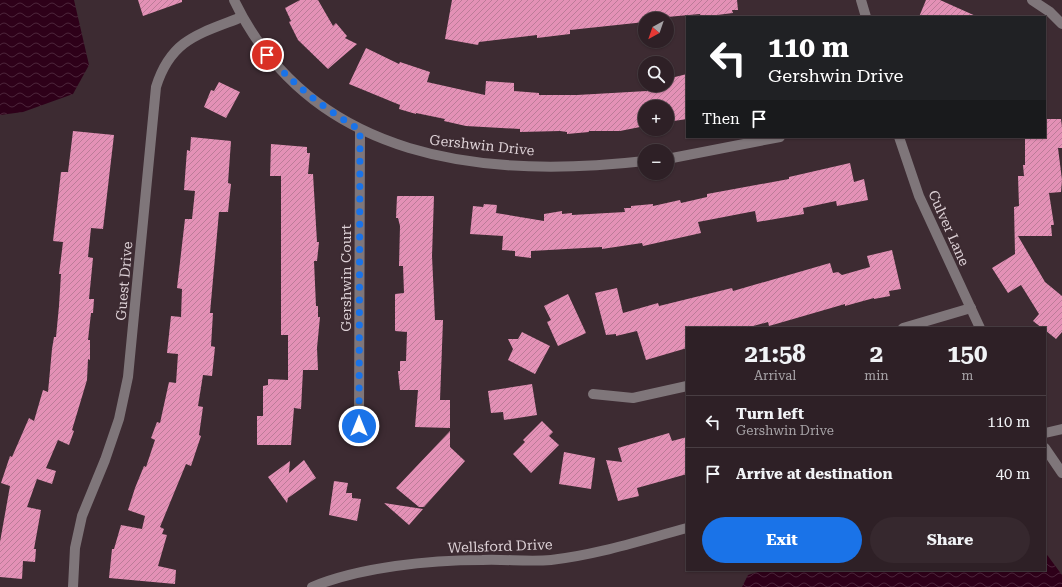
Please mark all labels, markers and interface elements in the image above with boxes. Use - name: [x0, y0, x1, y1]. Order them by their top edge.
- north arrow: [638, 12, 674, 48]
- map controls: [638, 12, 674, 180]
- text: 110 m: [768, 31, 849, 64]
- icon: left: [702, 32, 754, 84]
- pin: [250, 38, 284, 72]
- icon: arrive: [256, 44, 278, 66]
- button: search: [638, 56, 674, 92]
- text: Gershwin Drive: [768, 65, 903, 86]
- button: +: [638, 100, 674, 136]
- icon: arrive: [748, 108, 770, 130]
- text: Then: [702, 110, 740, 128]
- street label: Gershwin Drive: [429, 132, 536, 158]
- button: −: [638, 144, 674, 180]
- street label: Culver Lane: [925, 188, 973, 269]
- street label: Gershwin Court: [338, 224, 354, 332]
- street label: Guest Drive: [113, 240, 135, 321]
- text: 21:58: [745, 340, 806, 368]
- text: 2: [870, 340, 883, 368]
- text: 150: [947, 340, 988, 368]
- text: Arrival: [754, 368, 796, 383]
- text: min: [864, 368, 889, 383]
- text: m: [961, 368, 973, 383]
- position arrow: [338, 405, 380, 447]
- text: Turn left: [736, 405, 804, 423]
- icon: left: [702, 411, 724, 433]
- text: 110 m: [987, 413, 1030, 431]
- text: Gershwin Drive: [736, 423, 834, 438]
- icon: arrive: [702, 463, 724, 485]
- text: Arrive at destination: [736, 465, 892, 483]
- text: 40 m: [996, 465, 1030, 483]
- button: Exit: [702, 517, 862, 563]
- button: Share: [870, 517, 1030, 563]
- street label: Wellsford Drive: [447, 536, 553, 556]

